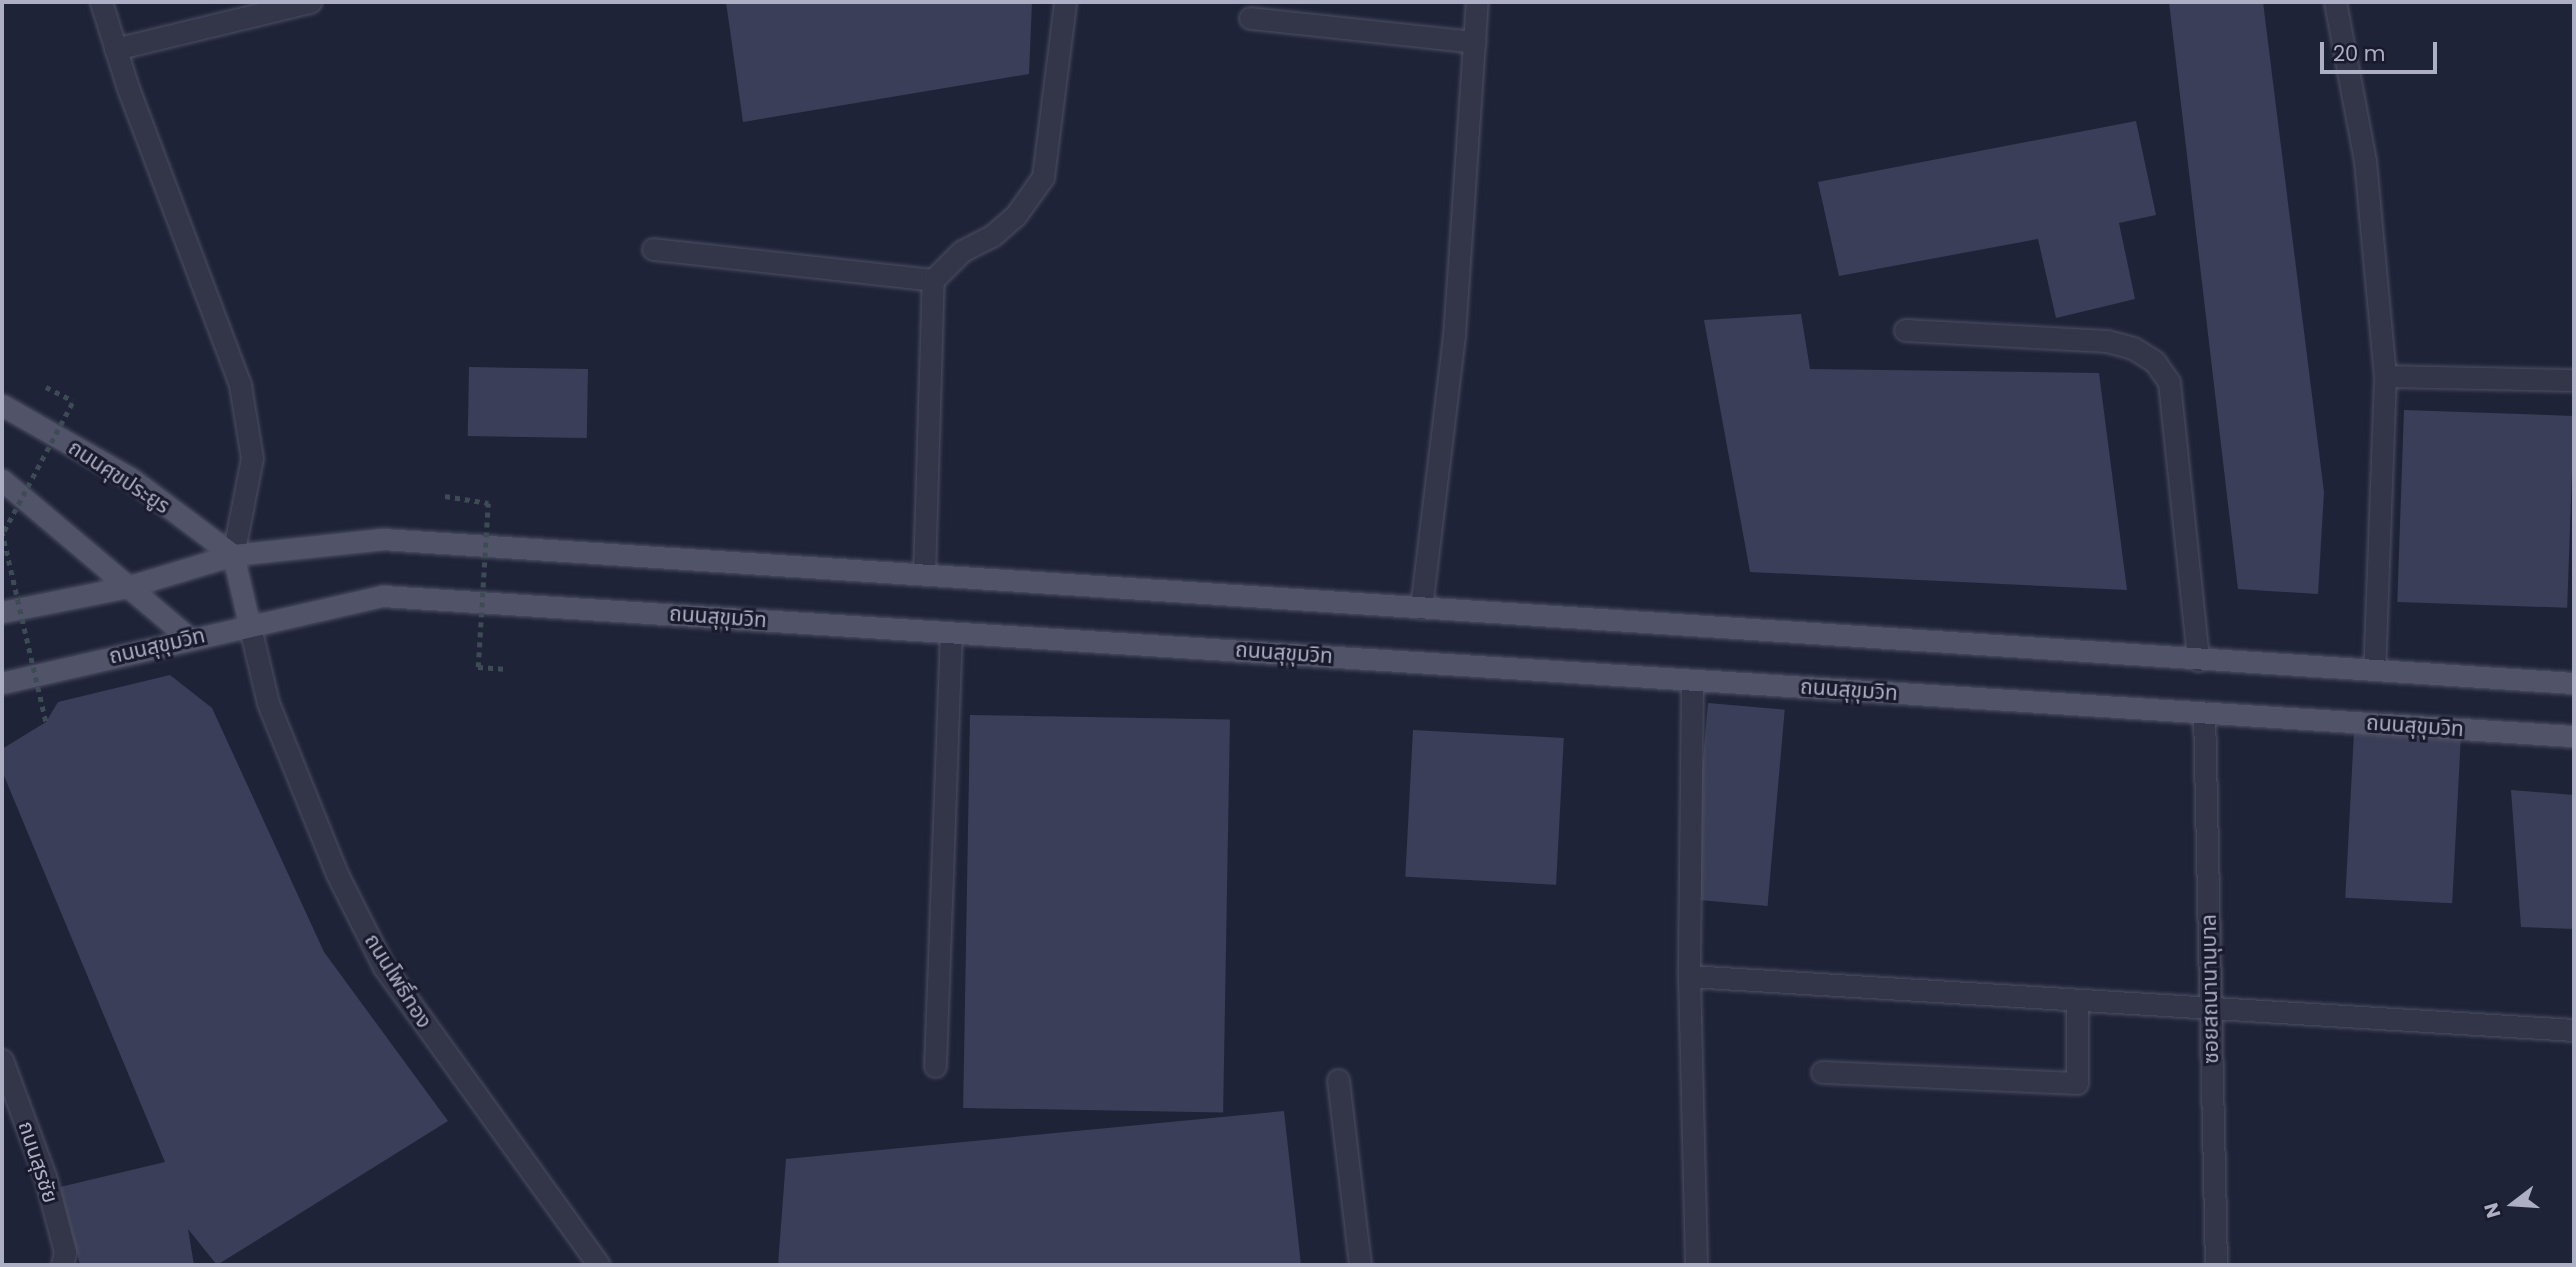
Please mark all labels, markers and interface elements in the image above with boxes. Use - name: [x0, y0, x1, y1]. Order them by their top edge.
- scale bar: [2324, 28, 2441, 72]
- text: 20 m: [2333, 39, 2386, 68]
- street label: ถนนศุขประยูร: [64, 435, 174, 519]
- street label: ถนนสุขุมวิท: [668, 601, 768, 633]
- street label: ถนนสุขุมวิท: [106, 623, 208, 669]
- street label: ถนนสุขุมวิท: [1234, 637, 1334, 669]
- street label: ถนนสุขุมวิท: [1799, 674, 1899, 706]
- street label: ถนนสุขุมวิท: [2365, 710, 2465, 742]
- street label: ซอยสถนานานุบาล: [2196, 914, 2224, 1064]
- street label: ถนนโพธิ์ทอง: [359, 929, 437, 1033]
- street label: ถนนสุรชัย: [13, 1118, 63, 1206]
- north arrow: [2478, 1169, 2548, 1239]
- text: N: [2477, 1200, 2507, 1221]

